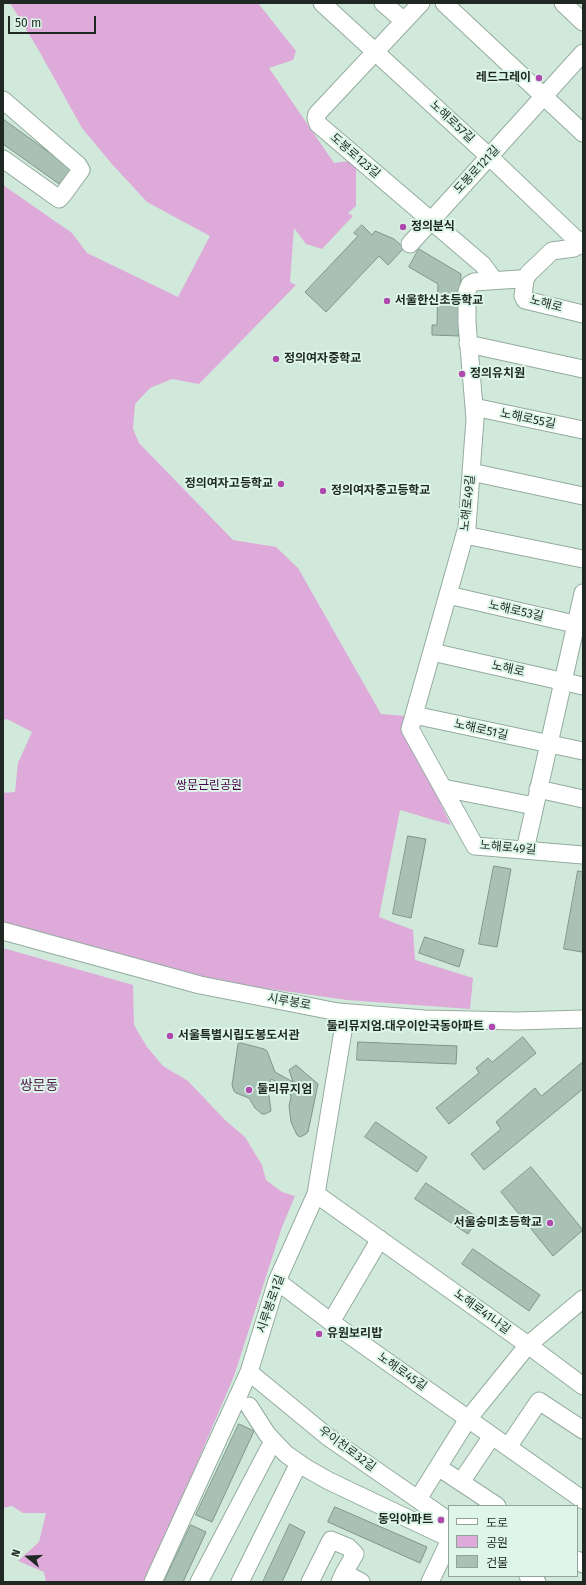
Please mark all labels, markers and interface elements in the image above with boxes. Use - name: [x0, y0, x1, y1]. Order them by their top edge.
- scale bar: [10, 8, 98, 34]
- text: 50 m: [15, 16, 41, 30]
- place label: 레드그레이: [476, 71, 531, 85]
- marker: 레드그레이: [534, 73, 544, 83]
- street label: 노해로57길: [427, 98, 477, 146]
- street label: 도봉로123길: [327, 130, 383, 182]
- street label: 도봉로121길: [451, 143, 503, 197]
- place label: 정의분식: [411, 220, 455, 234]
- marker: 정의분식: [398, 222, 408, 232]
- street label: 노해로: [528, 293, 564, 315]
- place label: 서울한신초등학교: [395, 294, 483, 308]
- marker: 서울한신초등학교: [382, 296, 392, 306]
- place label: 정의여자중학교: [284, 352, 361, 366]
- marker: 정의여자중학교: [271, 354, 281, 364]
- place label: 정의유치원: [470, 367, 525, 381]
- marker: 정의유치원: [457, 369, 467, 379]
- street label: 노해로55길: [499, 406, 557, 432]
- street label: 노해로49길: [458, 474, 478, 532]
- place label: 정의여자고등학교: [185, 477, 273, 491]
- marker: 정의여자고등학교: [276, 479, 286, 489]
- place label: 정의여자중고등학교: [331, 484, 430, 498]
- marker: 정의여자중고등학교: [318, 486, 328, 496]
- street label: 노해로53길: [487, 598, 545, 624]
- street label: 노해로: [490, 658, 526, 680]
- street label: 노해로51길: [453, 717, 509, 743]
- park label: 쌍문근린공원: [176, 779, 242, 793]
- street label: 노해로49길: [479, 838, 537, 858]
- street label: 시루봉로: [266, 991, 312, 1013]
- place label: 둘리뮤지엄.대우이안국동아파트: [327, 1020, 484, 1034]
- marker: 둘리뮤지엄.대우이안국동아파트: [487, 1022, 497, 1032]
- place label: 서울특별시립도봉도서관: [178, 1029, 299, 1043]
- marker: 서울특별시립도봉도서관: [165, 1031, 175, 1041]
- district label: 쌍문동: [20, 1078, 58, 1094]
- place label: 둘리뮤지엄: [257, 1083, 312, 1097]
- marker: 둘리뮤지엄: [244, 1085, 254, 1095]
- place label: 서울숭미초등학교: [454, 1216, 542, 1230]
- marker: 서울숭미초등학교: [545, 1218, 555, 1228]
- street label: 시루봉로1길: [254, 1273, 288, 1335]
- street label: 노해로41나길: [451, 1287, 513, 1337]
- place label: 유원보리밥: [327, 1327, 382, 1341]
- marker: 유원보리밥: [314, 1329, 324, 1339]
- street label: 노해로45길: [375, 1350, 429, 1394]
- street label: 우이천로32길: [316, 1423, 378, 1475]
- legend: [448, 1505, 578, 1577]
- place label: 동익아파트: [378, 1513, 433, 1527]
- marker: 동익아파트: [436, 1515, 446, 1525]
- text: 도로: [486, 1516, 508, 1530]
- text: 공원: [486, 1536, 508, 1550]
- north arrow: [8, 1537, 48, 1577]
- text: N: [9, 1548, 23, 1559]
- text: 건물: [486, 1556, 508, 1570]

